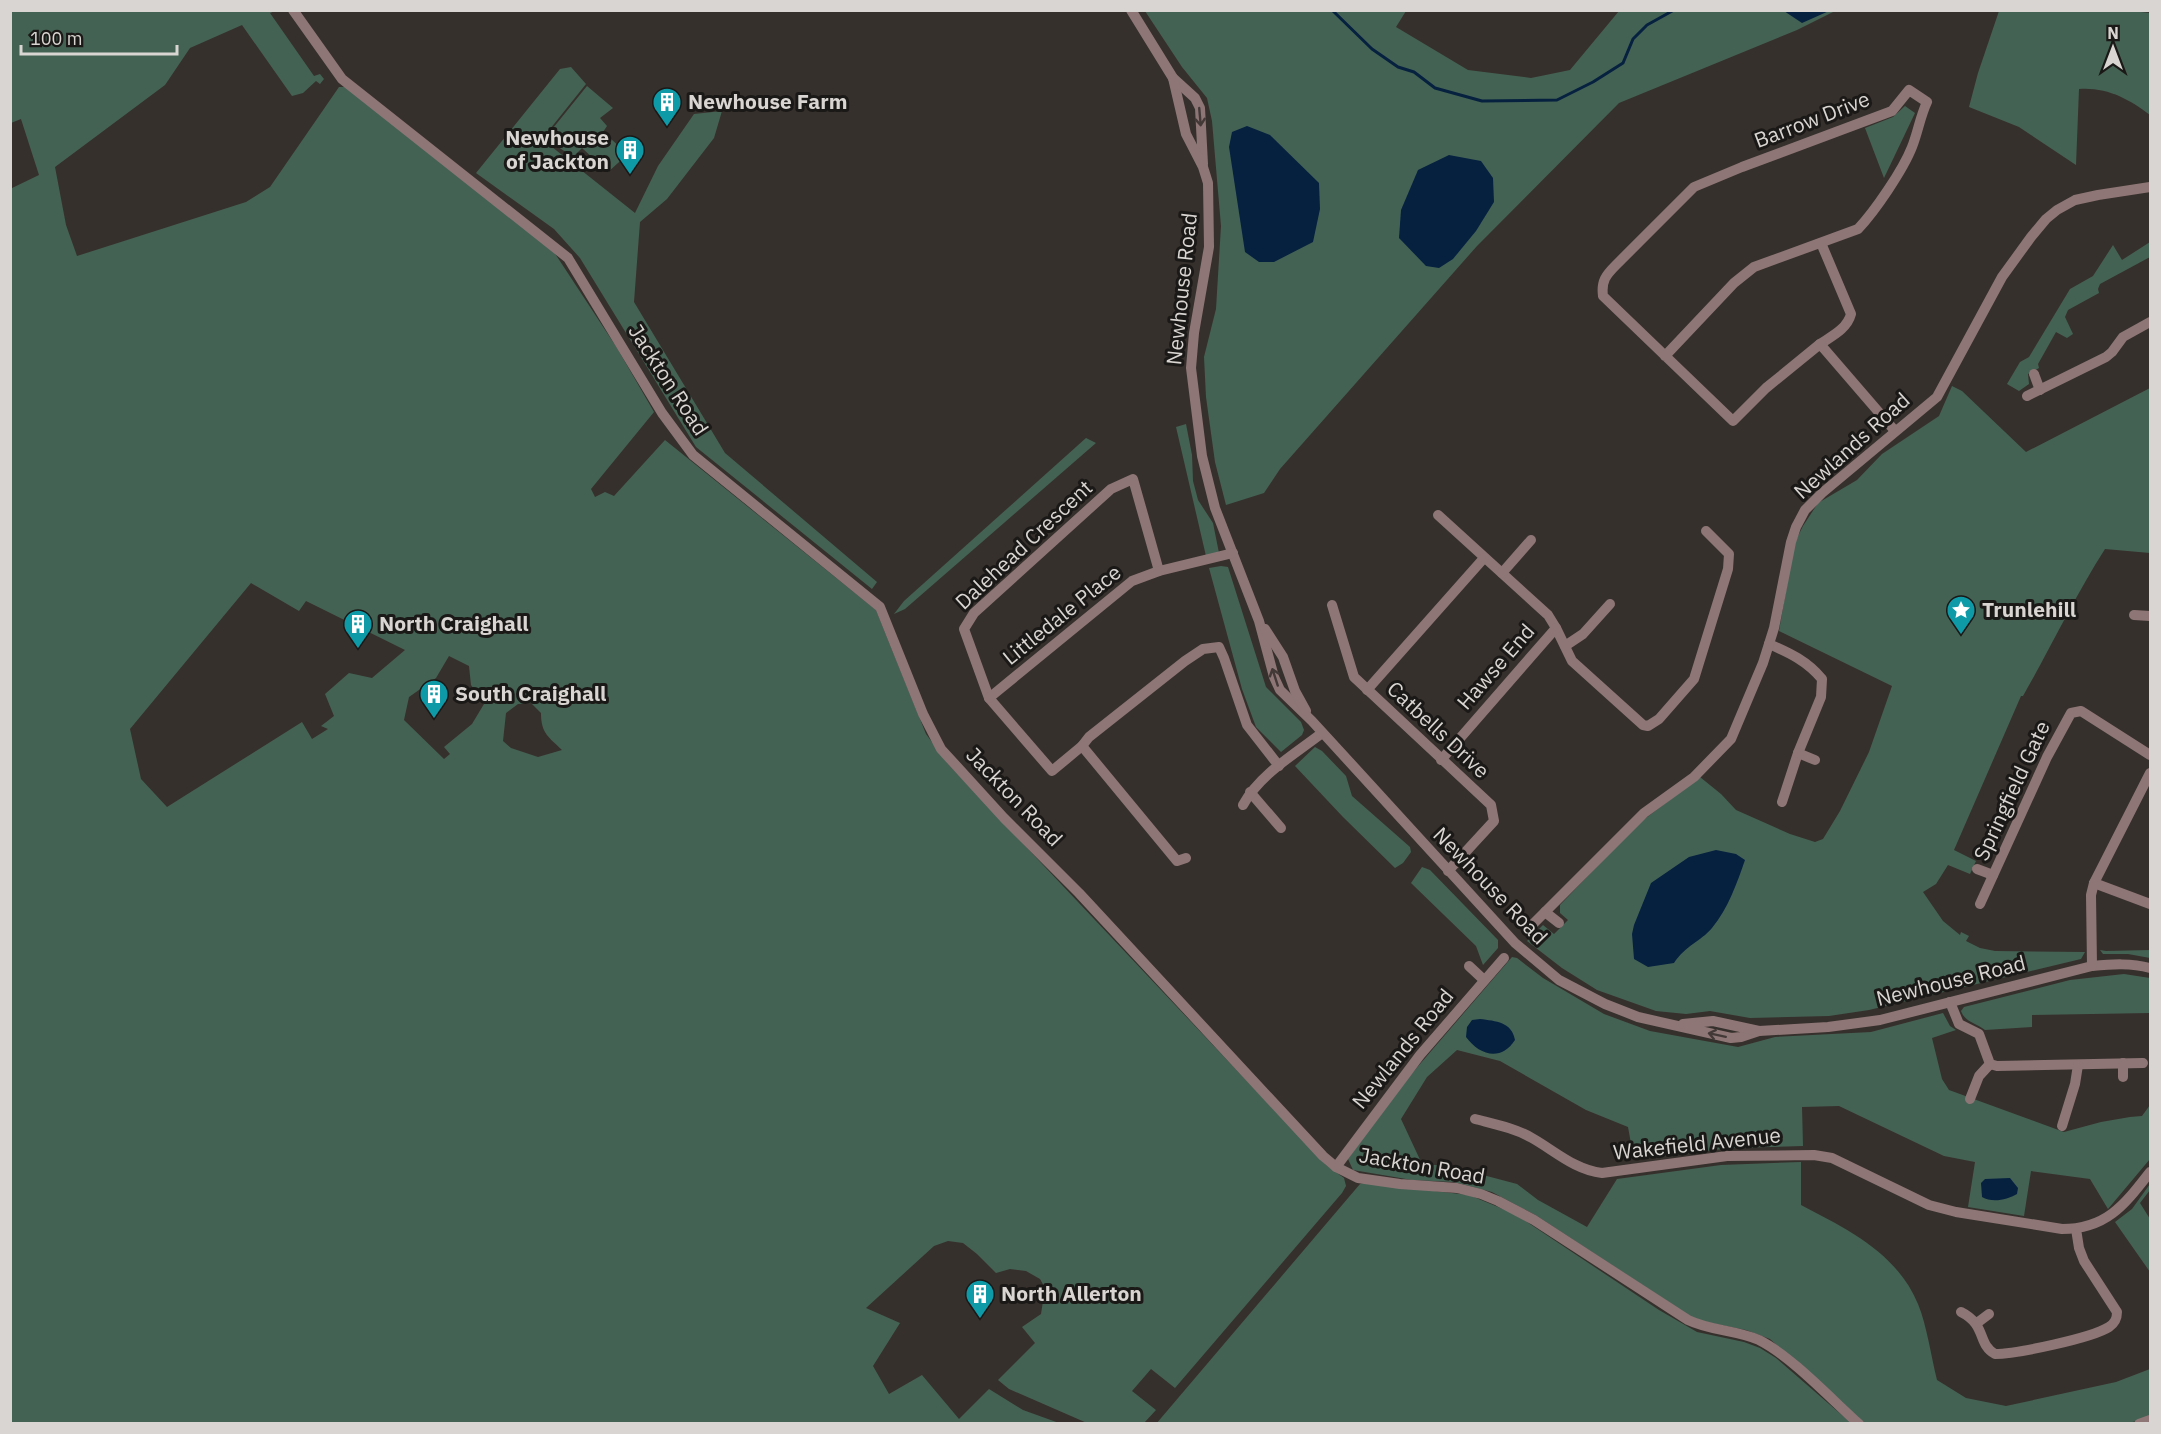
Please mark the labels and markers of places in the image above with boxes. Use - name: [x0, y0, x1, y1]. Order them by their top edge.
- building icon: Newhouse Farm: [651, 86, 683, 128]
- place label: Newhouse Farm: [688, 87, 847, 115]
- place label: Newhouse of Jackton: [505, 123, 609, 175]
- building icon: Newhouse of Jackton: [614, 134, 646, 176]
- place icon: Trunlehill: [1945, 594, 1977, 636]
- place label: Trunlehill: [1982, 595, 2076, 623]
- building icon: North Craighall: [342, 608, 374, 650]
- place label: North Craighall: [379, 609, 529, 637]
- building icon: South Craighall: [418, 678, 450, 720]
- place label: South Craighall: [455, 679, 606, 707]
- building icon: North Allerton: [964, 1278, 996, 1320]
- place label: North Allerton: [1001, 1279, 1142, 1307]

